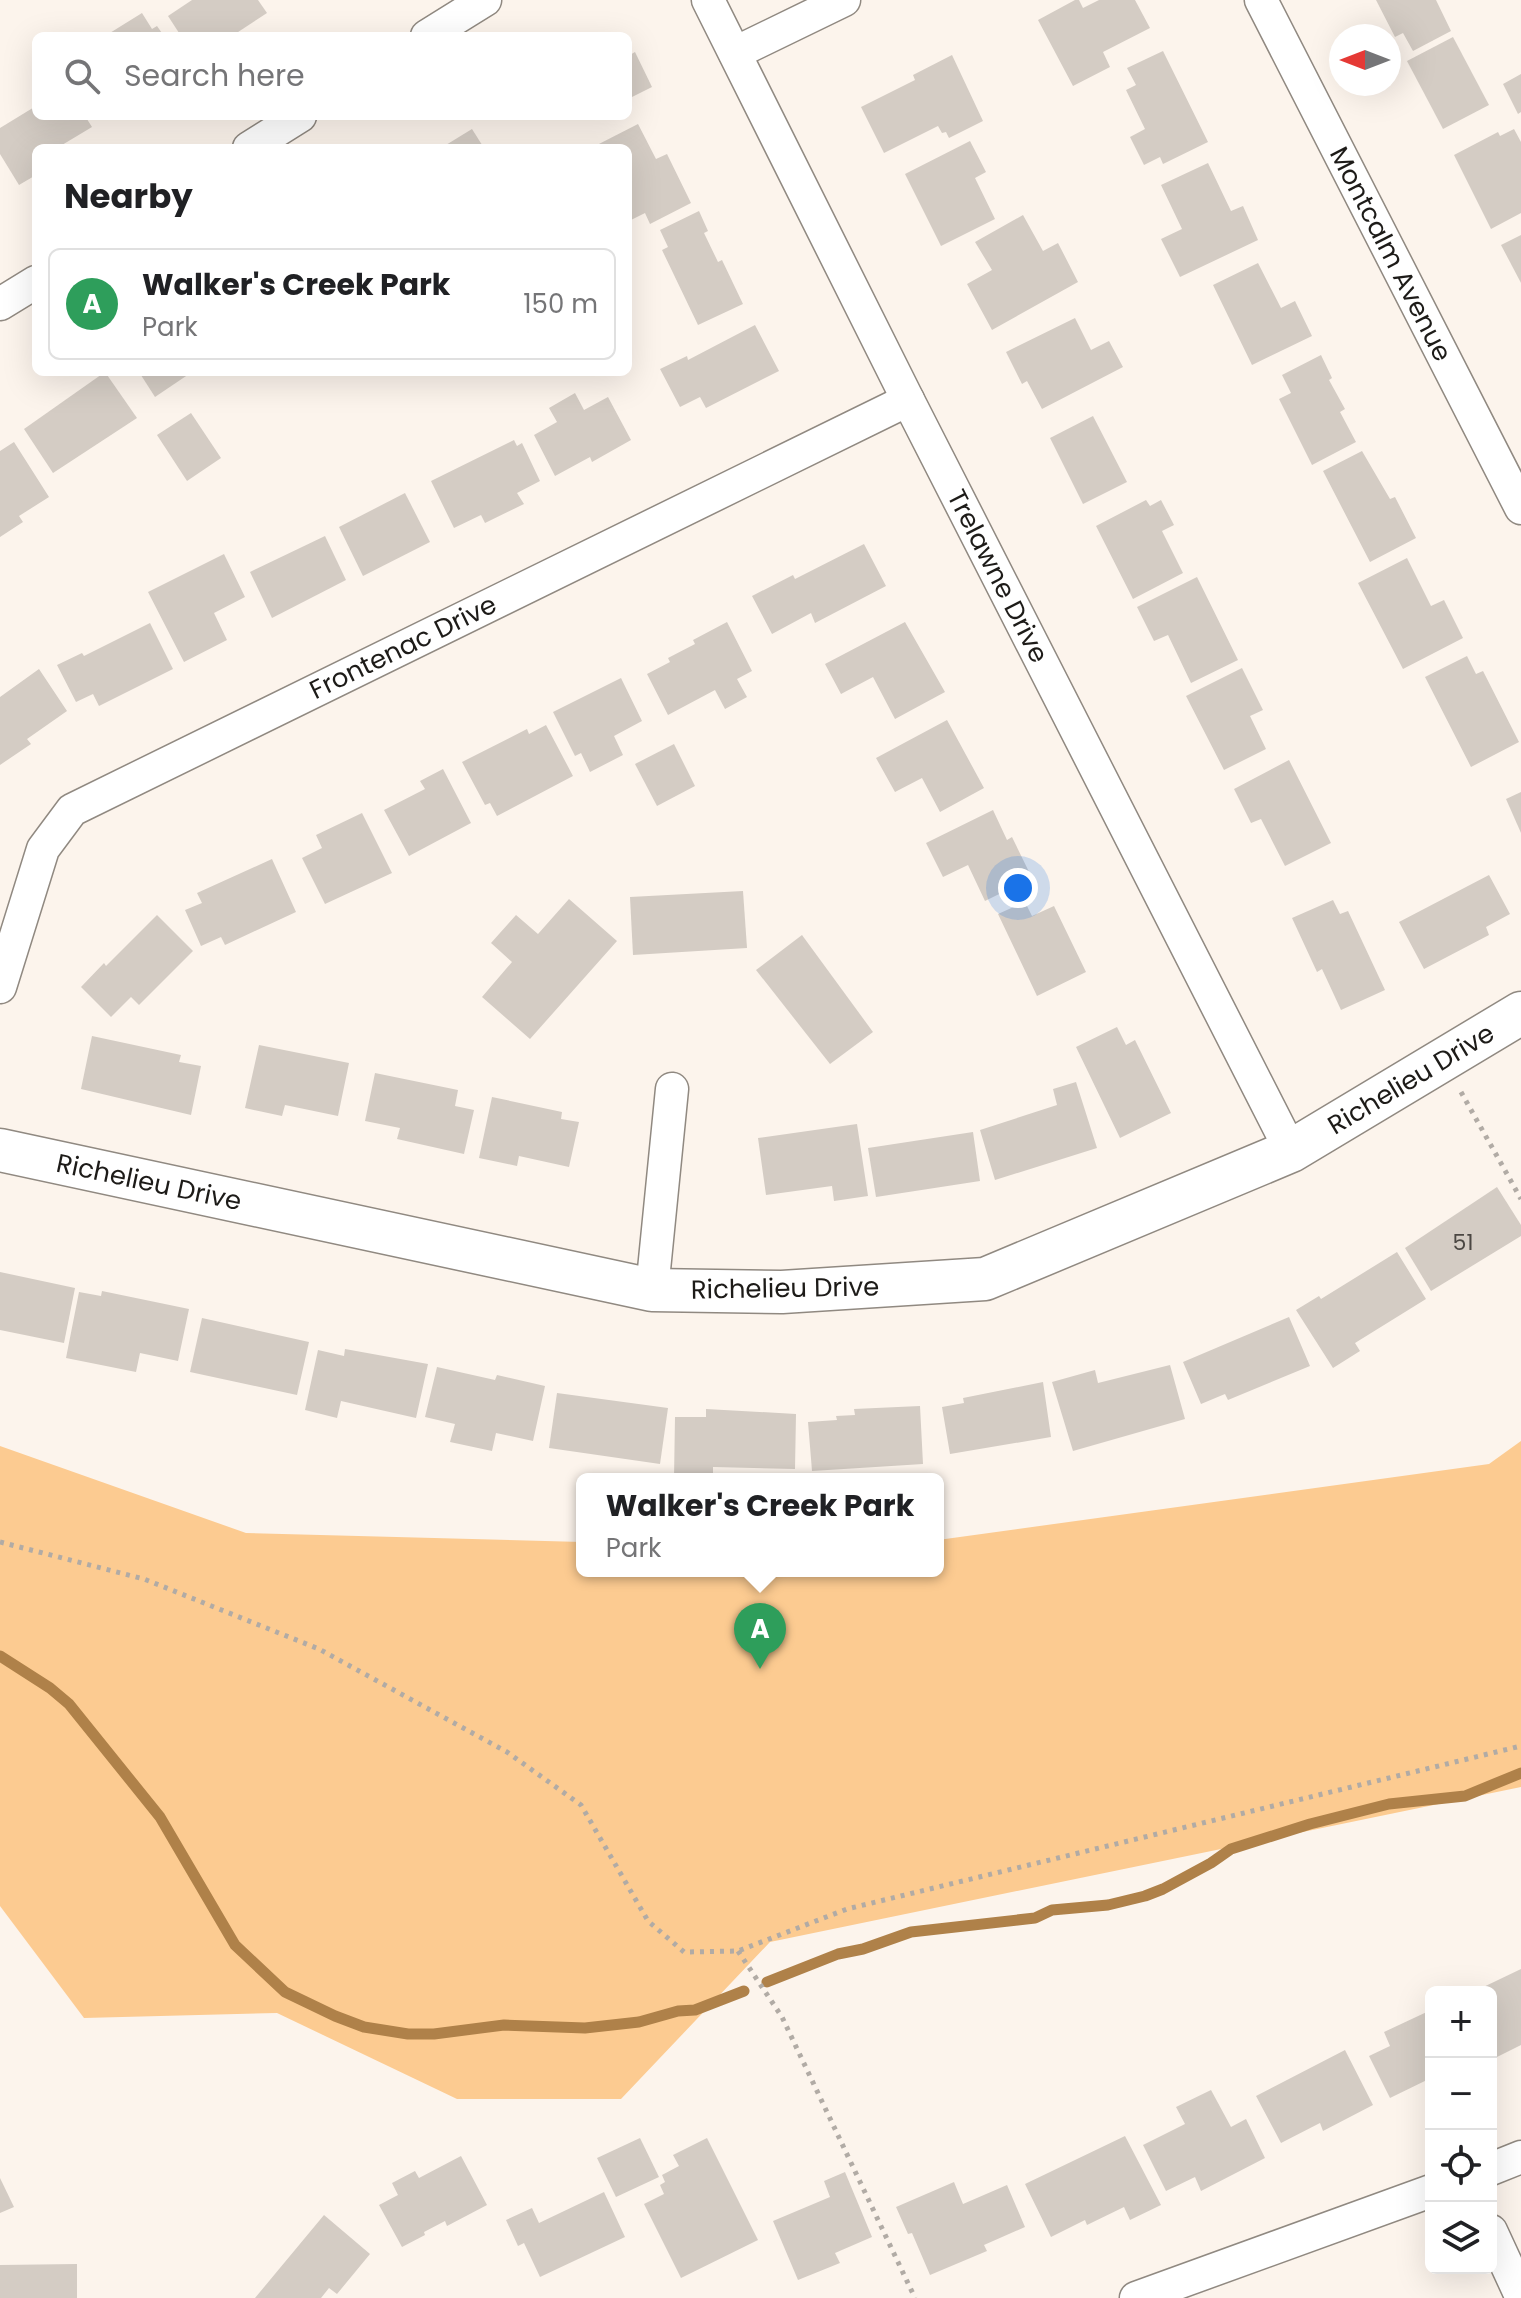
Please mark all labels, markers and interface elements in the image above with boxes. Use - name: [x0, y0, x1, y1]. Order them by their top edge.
- north arrow: [1329, 24, 1401, 96]
- search box: [32, 32, 632, 120]
- icon: search: [60, 54, 104, 98]
- text: Search here: [124, 54, 305, 97]
- street label: Montcalm Avenue: [1321, 141, 1461, 367]
- text: Nearby: [64, 172, 193, 220]
- text: Walker's Creek Park: [142, 263, 450, 306]
- text: A: [82, 286, 102, 322]
- text: 150 m: [523, 286, 598, 322]
- text: Park: [142, 309, 198, 345]
- street label: Trelawne Drive: [939, 483, 1057, 669]
- street label: Frontenac Drive: [304, 586, 502, 708]
- your location: [998, 868, 1038, 908]
- street label: Richelieu Drive: [1321, 1015, 1501, 1143]
- street label: Richelieu Drive: [53, 1145, 245, 1219]
- house number: 51: [1453, 1227, 1473, 1258]
- street label: Richelieu Drive: [690, 1268, 880, 1308]
- popup: [576, 1473, 944, 1577]
- text: Walker's Creek Park: [606, 1484, 914, 1527]
- text: Park: [606, 1530, 662, 1566]
- pin: A: [734, 1603, 786, 1669]
- map controls: [1425, 1986, 1497, 2274]
- button: +: [1425, 1986, 1497, 2058]
- button: −: [1425, 2058, 1497, 2130]
- button: locate: [1425, 2130, 1497, 2202]
- button: layers: [1425, 2202, 1497, 2274]

